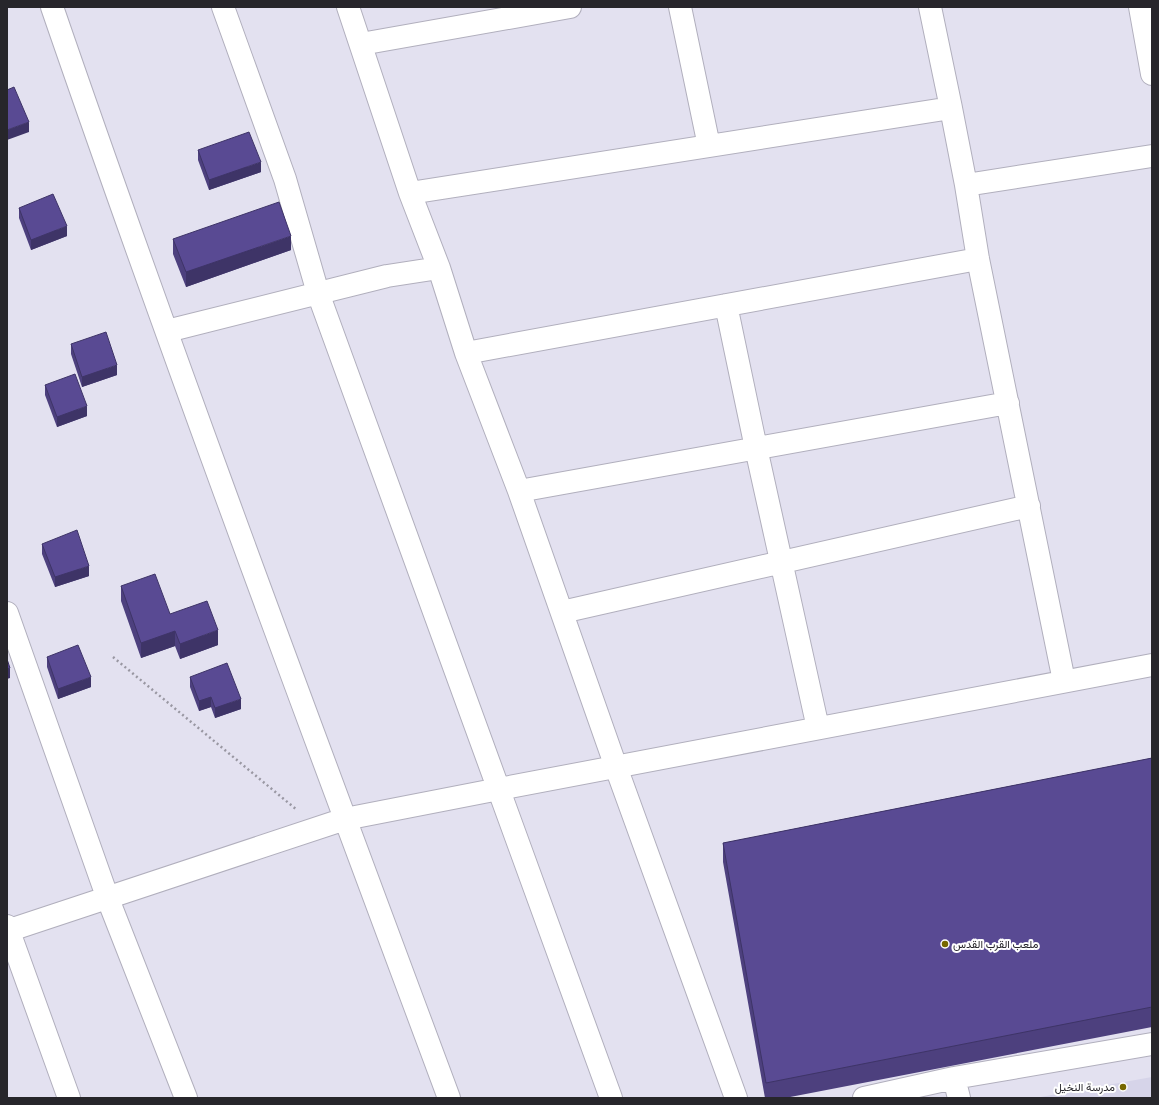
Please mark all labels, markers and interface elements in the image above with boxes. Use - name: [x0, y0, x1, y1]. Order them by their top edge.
- place label: ملعب القرب القدس: [953, 937, 1039, 951]
- marker: ملعب القرب القدس: [940, 939, 950, 949]
- place label: مدرسة النخيل: [1055, 1080, 1115, 1094]
- marker: مدرسة النخيل: [1118, 1082, 1128, 1092]

